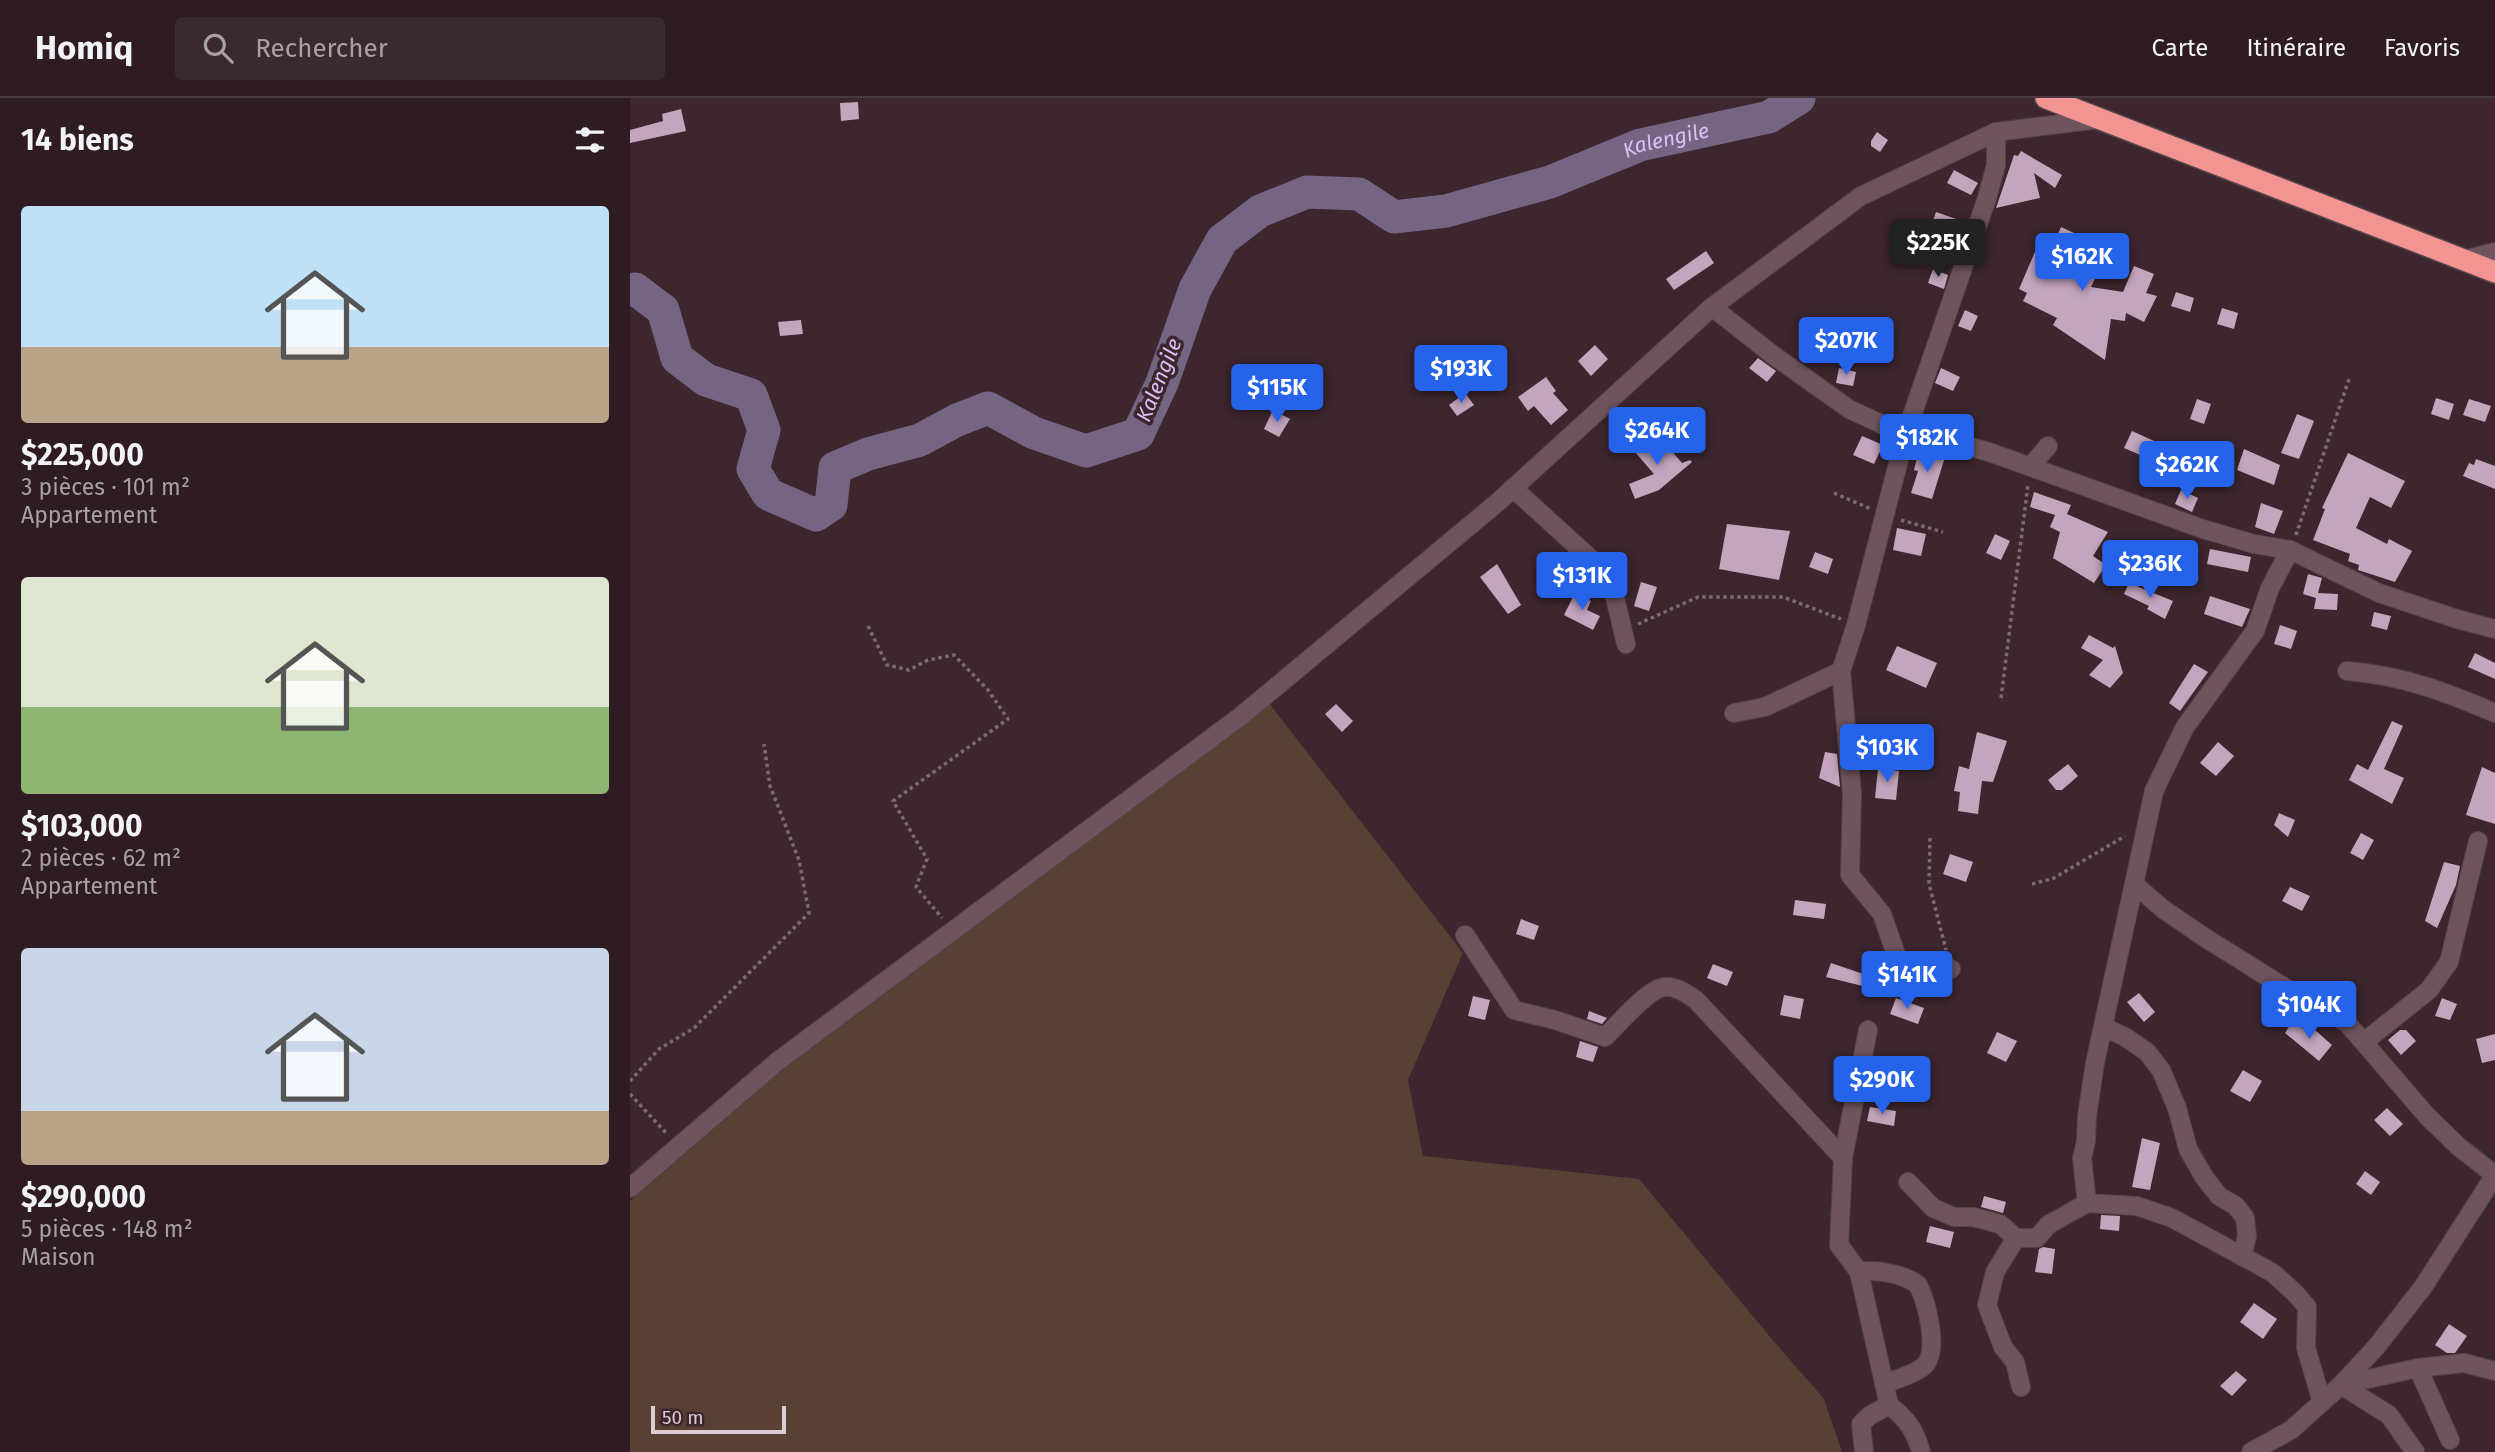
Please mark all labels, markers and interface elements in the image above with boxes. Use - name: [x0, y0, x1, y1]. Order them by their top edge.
- search box: [175, 17, 665, 80]
- text: Homiq: [35, 28, 133, 68]
- icon: search: [199, 29, 237, 67]
- text: Rechercher: [255, 33, 388, 64]
- text: Carte: [2152, 34, 2208, 62]
- text: Itinéraire: [2246, 34, 2346, 62]
- text: Favoris: [2384, 34, 2460, 62]
- water label: Kalengile: [1619, 117, 1712, 164]
- icon: filters: [571, 121, 609, 159]
- text: 14 biens: [21, 122, 134, 158]
- pin: $225K: [1889, 220, 1987, 279]
- text: $225K: [1906, 228, 1970, 256]
- pin: $162K: [2033, 234, 2131, 293]
- text: $162K: [2051, 242, 2113, 270]
- icon: home: [252, 252, 378, 378]
- pin: $207K: [1797, 317, 1895, 377]
- text: $207K: [1815, 326, 1877, 354]
- water label: Kalengile: [1131, 334, 1188, 426]
- pin: $193K: [1412, 345, 1510, 405]
- text: $193K: [1430, 354, 1492, 382]
- pin: $115K: [1228, 364, 1326, 424]
- text: $115K: [1247, 373, 1307, 401]
- pin: $264K: [1608, 408, 1706, 467]
- pin: $182K: [1878, 414, 1976, 474]
- text: $264K: [1625, 416, 1689, 444]
- text: $182K: [1896, 423, 1958, 451]
- text: $225,000: [21, 437, 144, 473]
- pin: $262K: [2138, 442, 2236, 501]
- text: $262K: [2155, 450, 2219, 478]
- text: 3 pièces · 101 m²: [21, 473, 190, 501]
- text: Appartement: [21, 501, 157, 529]
- pin: $236K: [2101, 540, 2199, 600]
- text: $236K: [2118, 549, 2182, 577]
- pin: $131K: [1533, 552, 1631, 612]
- text: $131K: [1552, 561, 1612, 589]
- icon: home: [252, 623, 378, 749]
- pin: $103K: [1838, 724, 1936, 784]
- text: $103K: [1856, 733, 1918, 761]
- text: $103,000: [21, 808, 143, 844]
- text: 2 pièces · 62 m²: [21, 844, 181, 872]
- text: Appartement: [21, 872, 157, 900]
- pin: $141K: [1858, 951, 1956, 1011]
- text: $141K: [1877, 960, 1937, 988]
- pin: $104K: [2260, 982, 2358, 1041]
- text: $104K: [2277, 990, 2341, 1018]
- icon: home: [252, 994, 378, 1120]
- pin: $290K: [1833, 1056, 1931, 1116]
- text: $290K: [1850, 1065, 1914, 1093]
- text: $290,000: [21, 1179, 146, 1215]
- text: 5 pièces · 148 m²: [21, 1215, 193, 1243]
- text: Maison: [21, 1243, 96, 1271]
- scale bar: [651, 1403, 786, 1435]
- text: 50 m: [662, 1406, 703, 1429]

